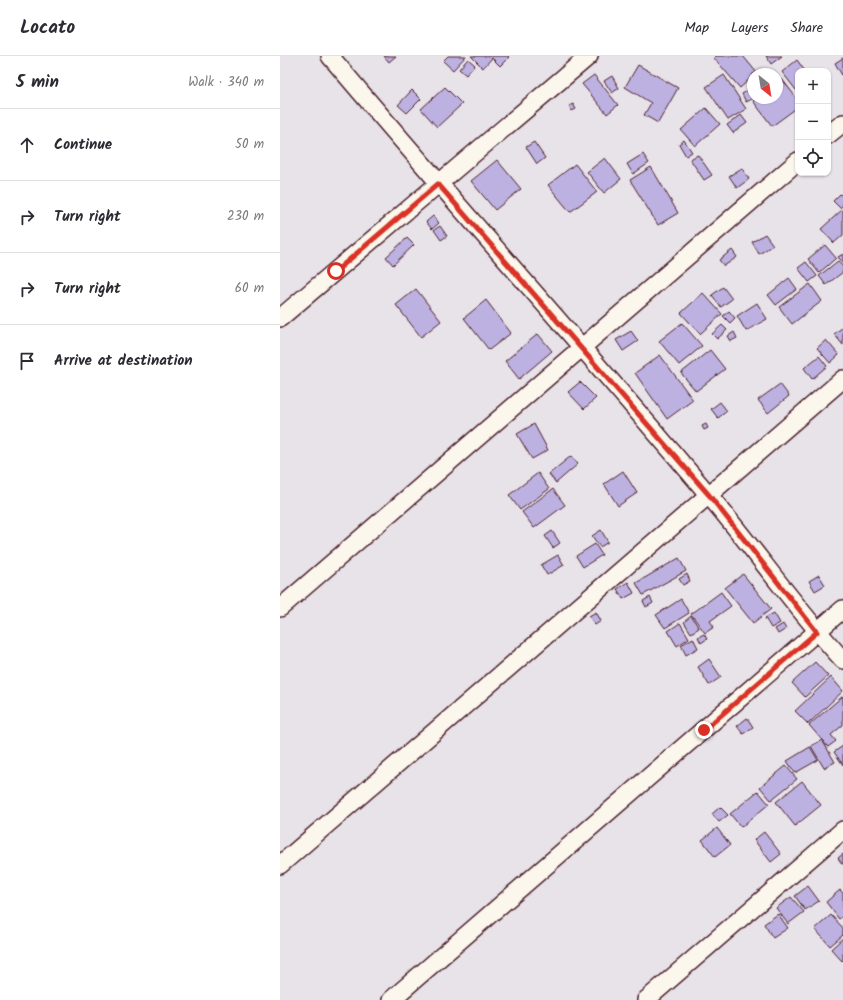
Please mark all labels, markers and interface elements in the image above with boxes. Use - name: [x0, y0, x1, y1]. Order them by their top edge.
- text: Locato: [20, 13, 75, 43]
- text: Map: [685, 17, 709, 39]
- text: Layers: [731, 17, 769, 39]
- text: Share: [791, 17, 823, 39]
- north arrow: [747, 68, 783, 104]
- map controls: [795, 68, 831, 176]
- button: +: [795, 68, 831, 104]
- text: 5 min: [16, 69, 59, 96]
- text: Walk · 340 m: [188, 72, 264, 93]
- button: −: [795, 104, 831, 140]
- text: Continue: [54, 133, 112, 157]
- icon: ahead: [16, 134, 38, 156]
- text: 50 m: [235, 134, 264, 155]
- button: locate: [795, 140, 831, 176]
- text: Turn right: [54, 205, 121, 229]
- icon: right: [16, 206, 38, 228]
- text: 230 m: [227, 206, 264, 227]
- route start: [327, 262, 345, 280]
- text: Turn right: [54, 277, 121, 301]
- icon: right: [16, 278, 38, 300]
- text: 60 m: [235, 278, 264, 299]
- text: Arrive at destination: [54, 349, 193, 373]
- icon: arrive: [16, 350, 38, 372]
- route end: [695, 721, 713, 739]

